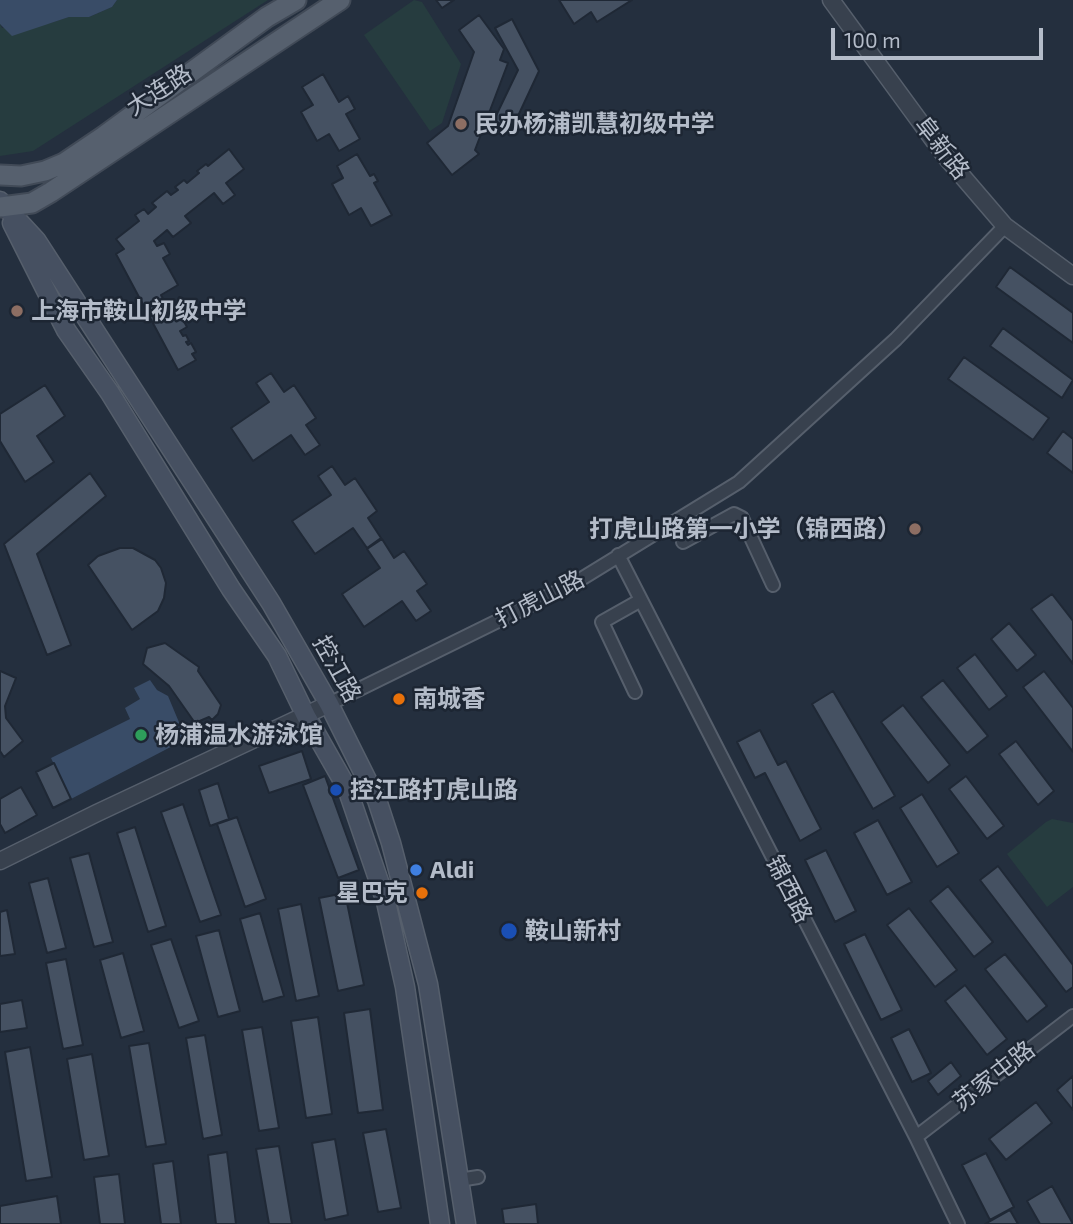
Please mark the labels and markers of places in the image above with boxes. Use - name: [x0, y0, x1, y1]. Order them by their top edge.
- place label: 民办杨浦凯慧初级中学: [475, 110, 715, 138]
- marker: 民办杨浦凯慧初级中学: [453, 116, 469, 132]
- place label: 上海市鞍山初级中学: [31, 297, 247, 325]
- marker: 上海市鞍山初级中学: [9, 303, 25, 319]
- place label: 打虎山路第一小学（锦西路）: [589, 515, 901, 543]
- marker: 打虎山路第一小学（锦西路）: [907, 521, 923, 537]
- place label: 南城香: [413, 685, 485, 713]
- marker: 南城香: [391, 691, 407, 707]
- place label: 杨浦温水游泳馆: [155, 721, 323, 749]
- marker: 杨浦温水游泳馆: [133, 727, 149, 743]
- place label: 控江路打虎山路: [350, 776, 518, 804]
- marker: 控江路打虎山路: [328, 782, 344, 798]
- place label: Aldi: [430, 856, 474, 884]
- marker: Aldi: [408, 862, 424, 878]
- place label: 星巴克: [336, 879, 408, 907]
- marker: 星巴克: [414, 885, 430, 901]
- place label: 鞍山新村: [525, 917, 621, 945]
- marker: 鞍山新村: [499, 921, 519, 941]

